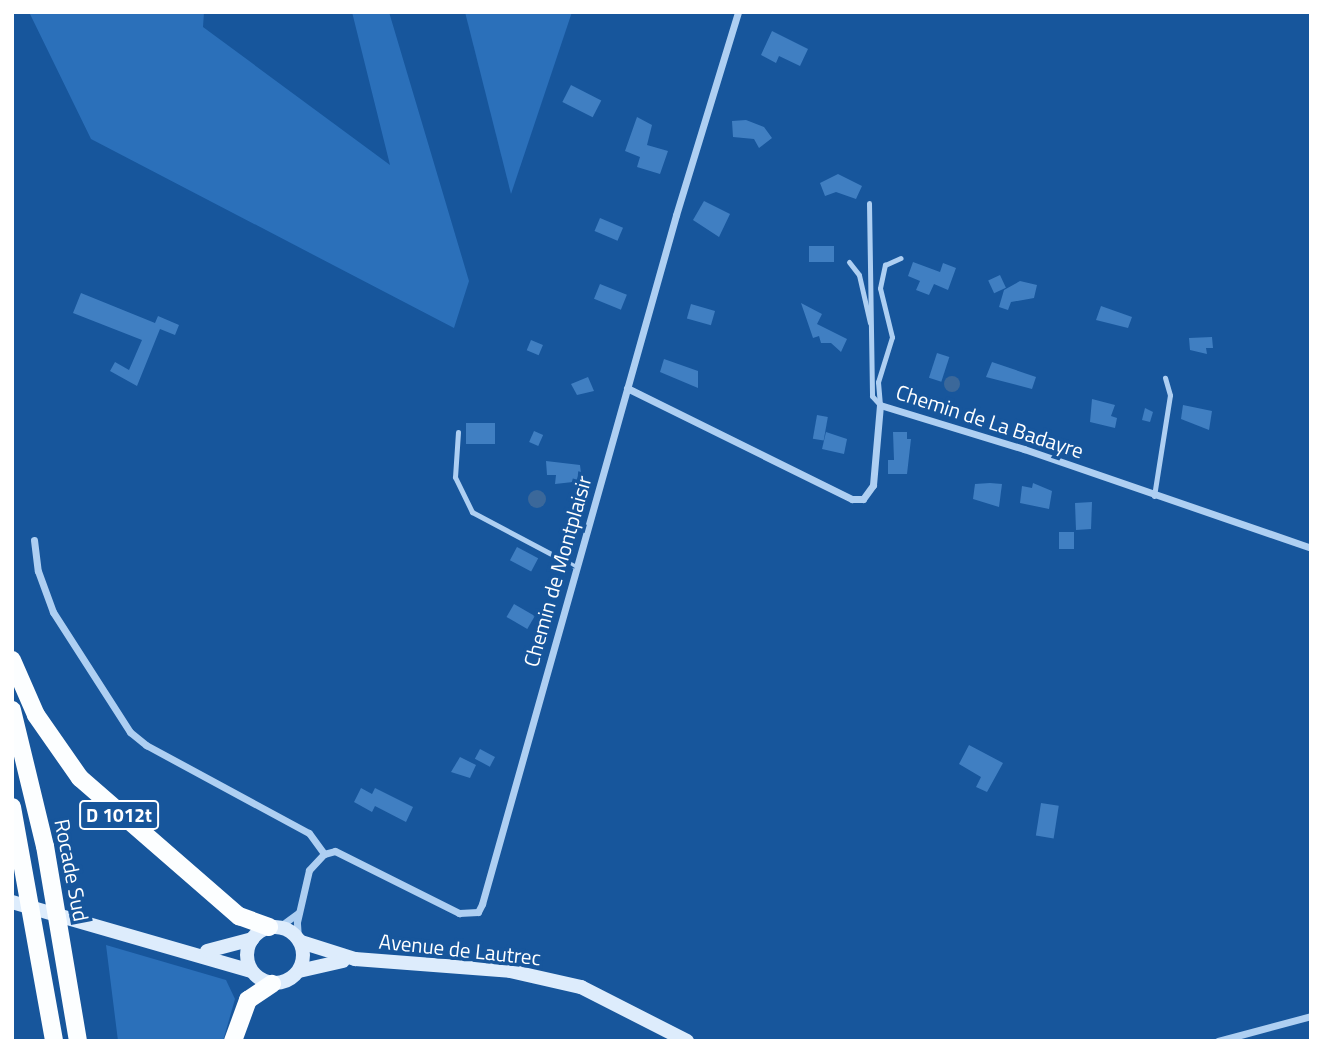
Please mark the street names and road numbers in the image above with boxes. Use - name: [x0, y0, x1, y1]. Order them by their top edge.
- street label: Chemin de La Badayre: [893, 379, 1087, 463]
- street label: Chemin de Montplaisir: [518, 473, 596, 669]
- road number: D 1012t: [79, 800, 159, 830]
- street label: Rocade Sud: [50, 817, 94, 923]
- street label: Avenue de Lautrec: [378, 928, 542, 970]

